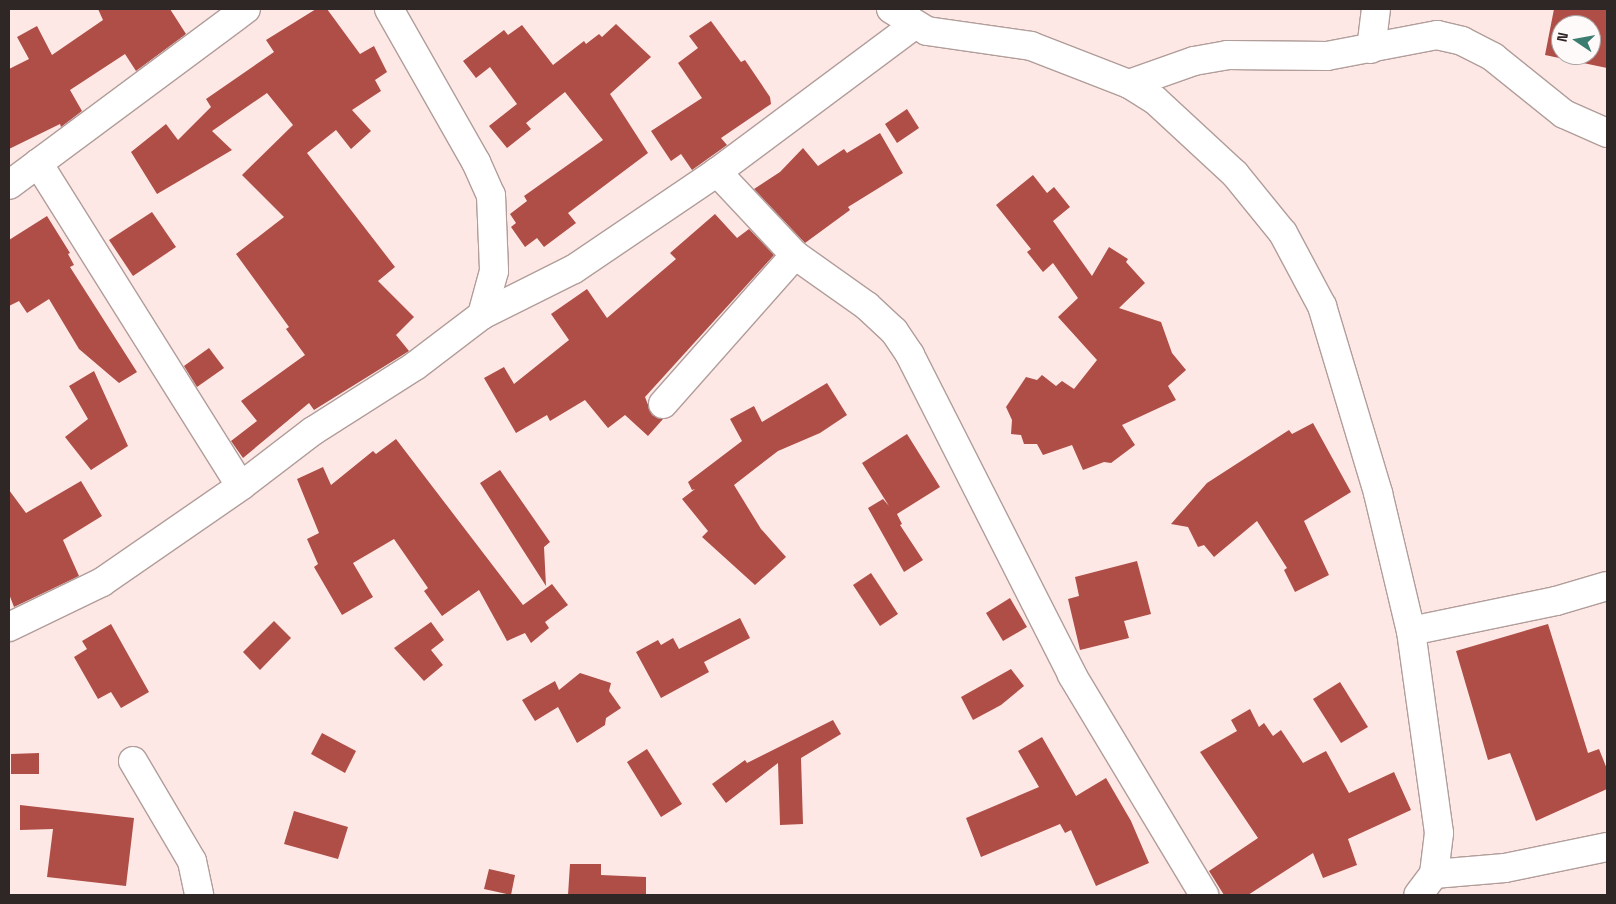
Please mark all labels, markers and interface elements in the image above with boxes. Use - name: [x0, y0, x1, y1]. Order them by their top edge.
- north arrow: [1551, 15, 1601, 65]
- text: N: [1553, 31, 1572, 44]

